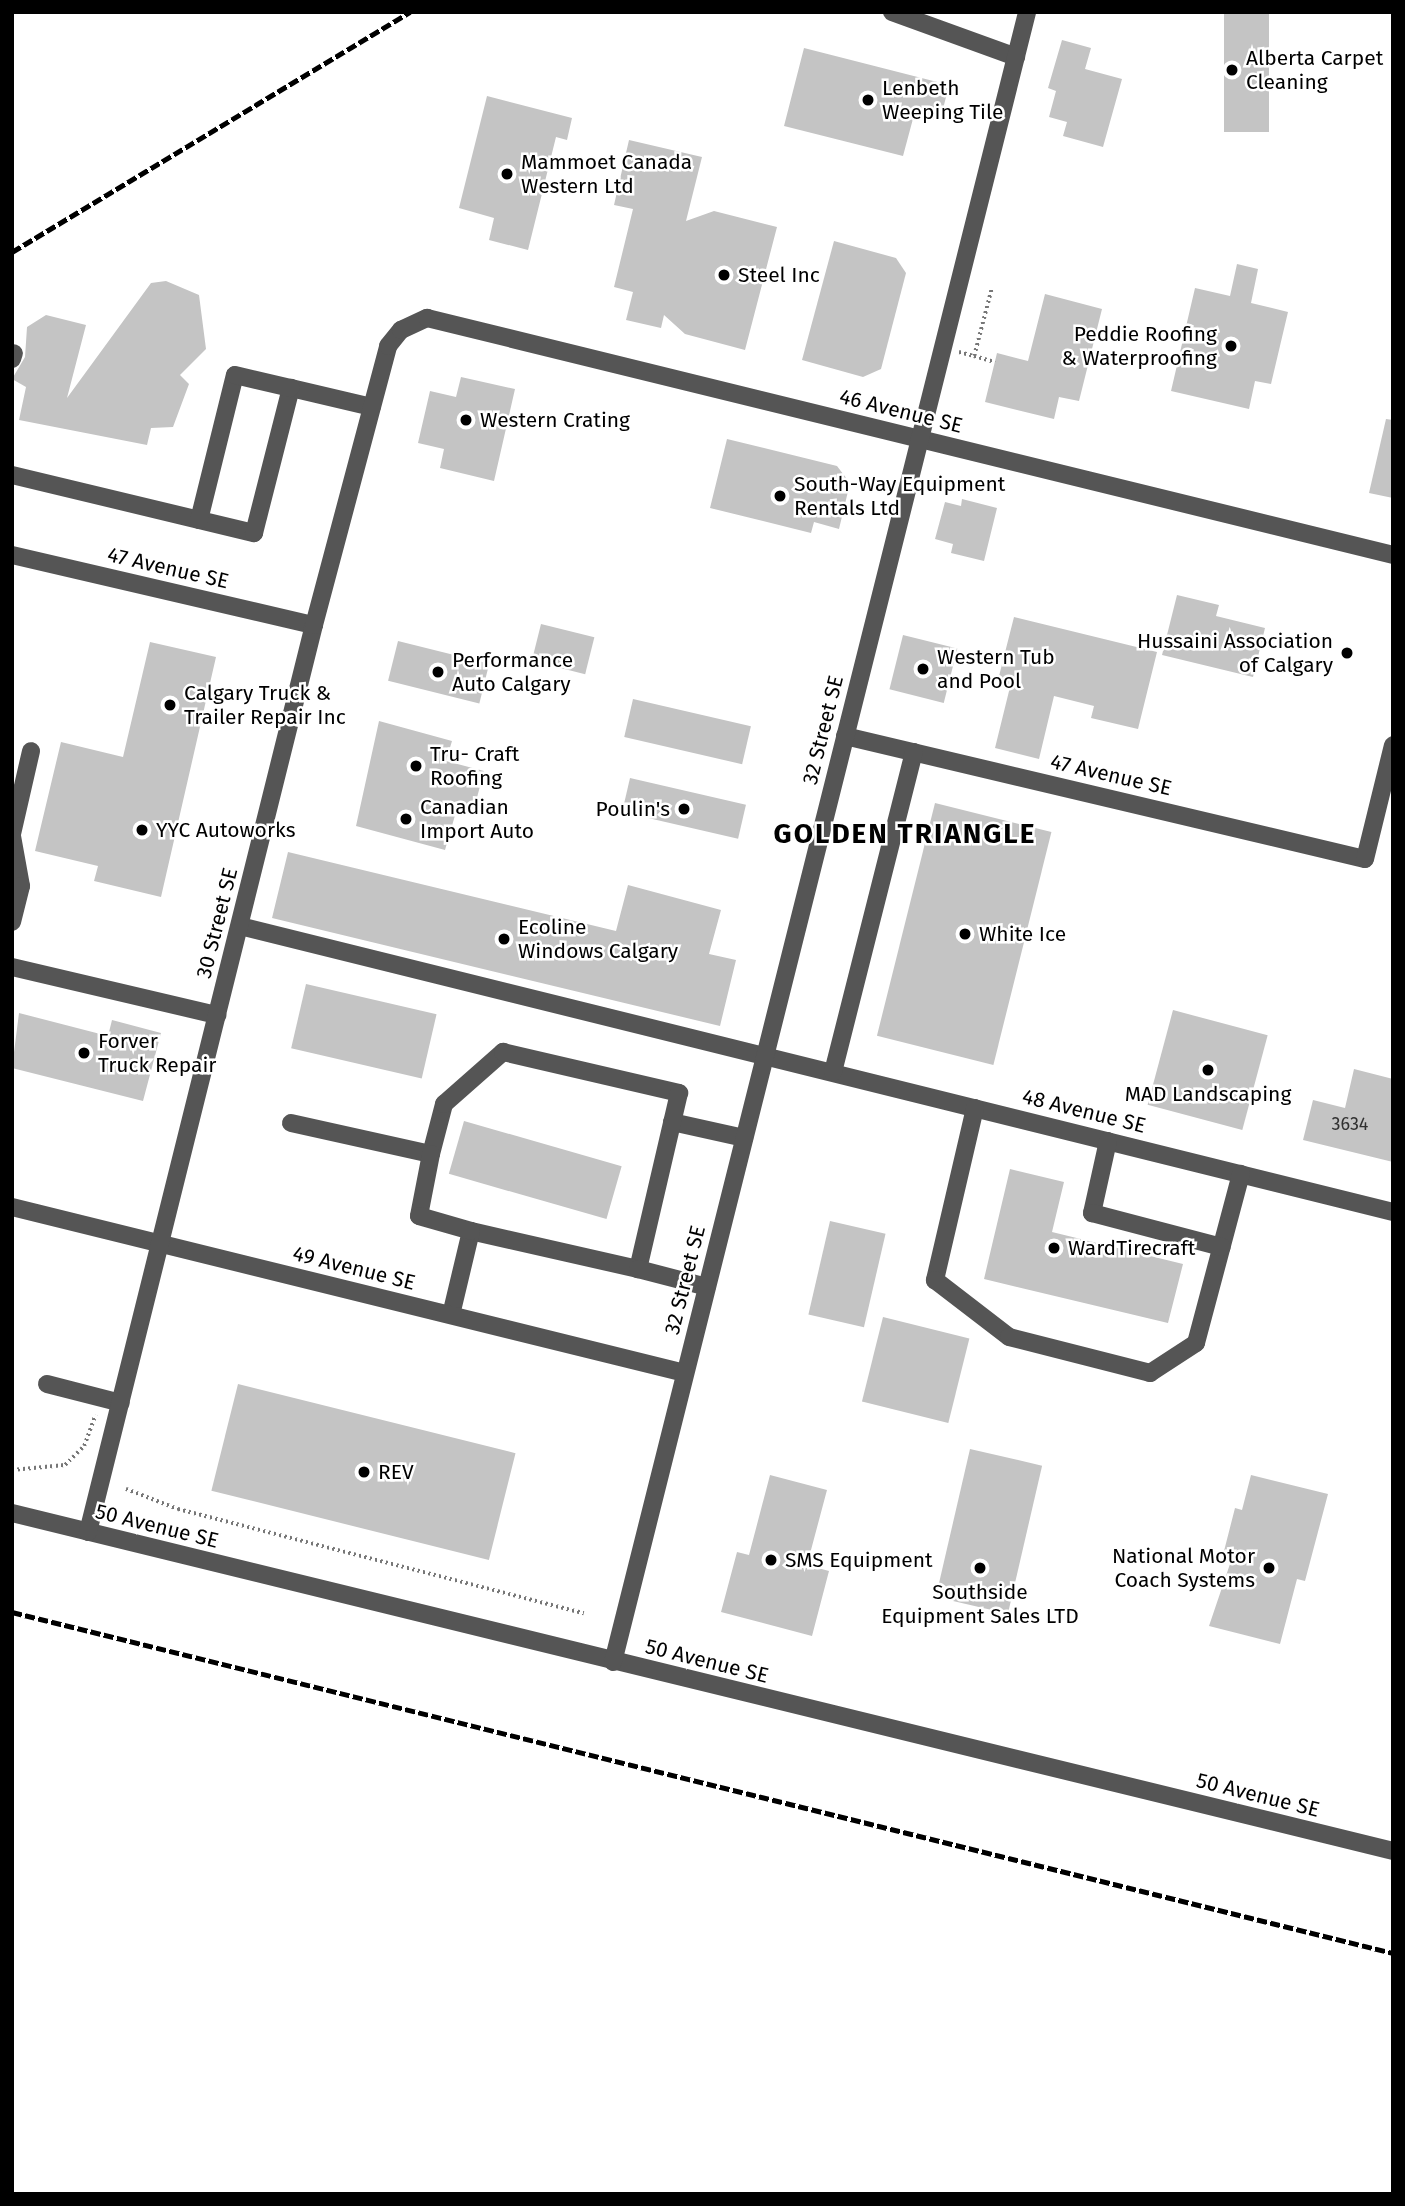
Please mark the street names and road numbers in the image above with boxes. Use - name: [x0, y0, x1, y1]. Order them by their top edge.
- street label: 46 Avenue SE: [837, 384, 965, 438]
- street label: 47 Avenue SE: [105, 542, 231, 594]
- street label: 32 Street SE: [797, 673, 849, 787]
- street label: 47 Avenue SE: [1048, 749, 1174, 801]
- street label: 30 Street SE: [191, 865, 243, 981]
- street label: 48 Avenue SE: [1020, 1084, 1148, 1138]
- street label: 32 Street SE: [659, 1223, 711, 1337]
- street label: 49 Avenue SE: [290, 1241, 418, 1295]
- street label: 50 Avenue SE: [93, 1499, 221, 1553]
- street label: 50 Avenue SE: [643, 1634, 771, 1688]
- street label: 50 Avenue SE: [1194, 1768, 1322, 1822]

